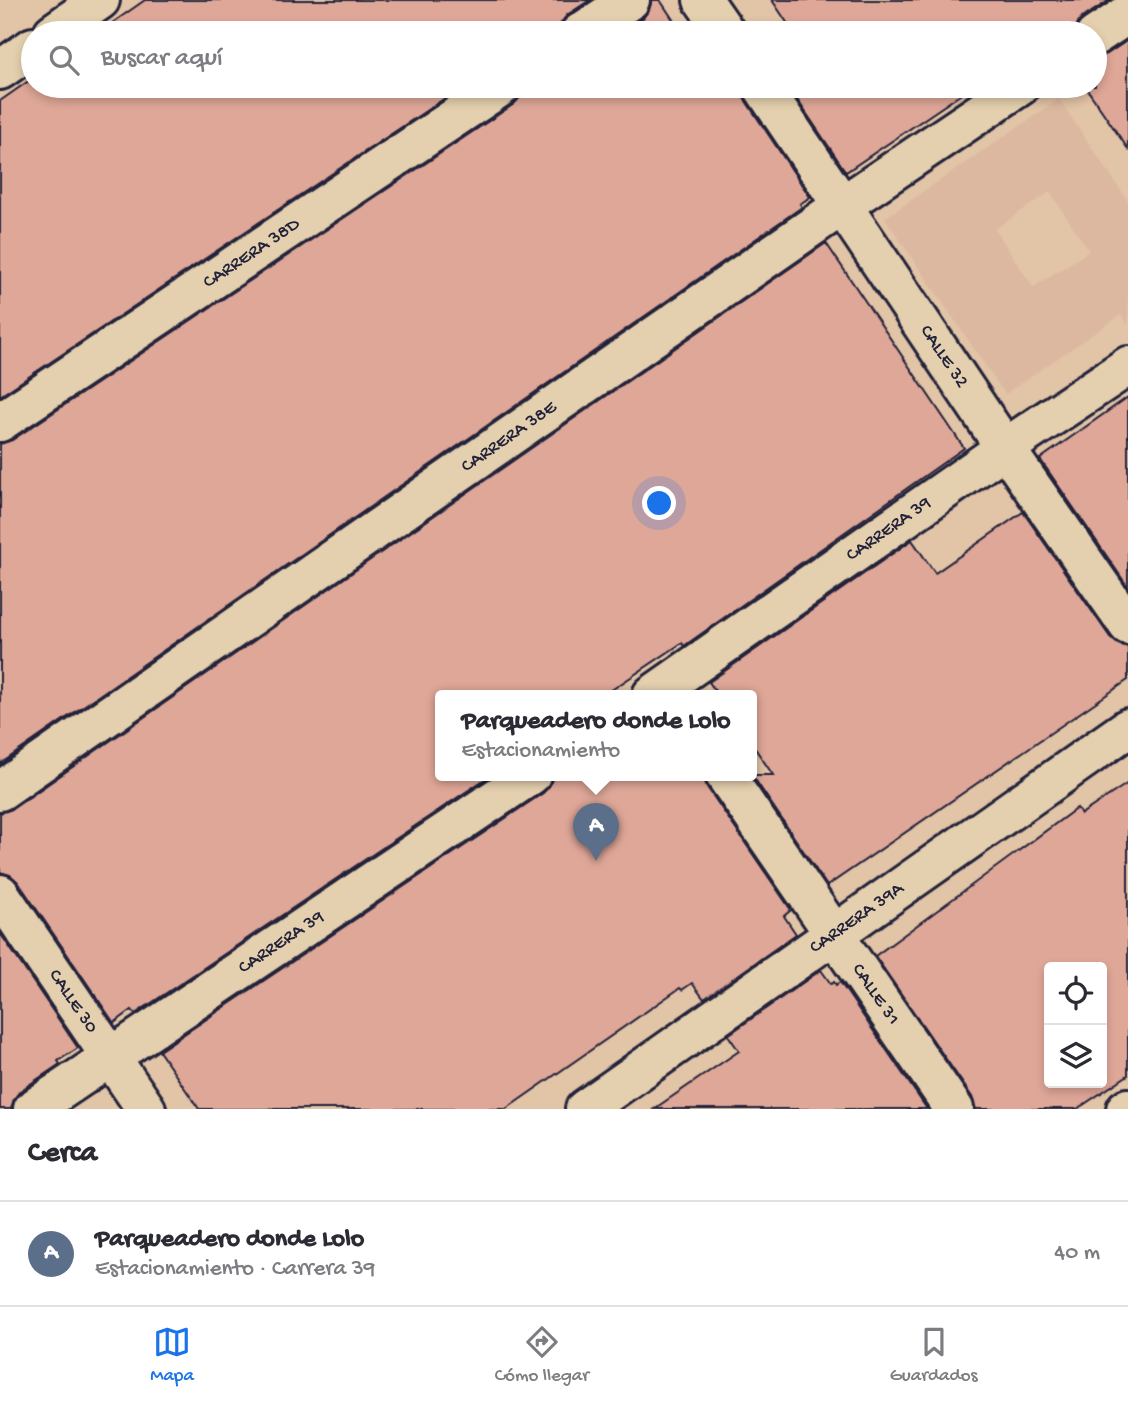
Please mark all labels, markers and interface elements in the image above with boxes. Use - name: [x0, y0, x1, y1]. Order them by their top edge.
- search box: [21, 21, 1107, 98]
- icon: search: [45, 41, 83, 79]
- text: Buscar aquí: [101, 44, 223, 75]
- street label: CARRERA 38D: [199, 213, 305, 294]
- street label: CALLE 32: [914, 321, 973, 393]
- street label: CARRERA 38E: [457, 395, 562, 478]
- your location: [642, 486, 676, 520]
- street label: CARRERA 39: [842, 491, 936, 567]
- popup: [435, 690, 757, 781]
- text: Parqueadero donde Lolo: [461, 707, 731, 738]
- text: Estacionamiento: [461, 738, 620, 765]
- pin: A: [573, 803, 619, 861]
- street label: CARRERA 39A: [805, 876, 910, 959]
- street label: CARRERA 39: [234, 905, 329, 979]
- street label: CALLE 31: [846, 959, 905, 1029]
- map controls: [1044, 962, 1107, 1088]
- button: locate: [1044, 962, 1107, 1025]
- street label: CALLE 30: [43, 965, 103, 1038]
- button: layers: [1044, 1025, 1107, 1088]
- text: Cerca: [28, 1137, 97, 1172]
- text: Parqueadero donde Lolo: [95, 1225, 364, 1256]
- text: A: [44, 1240, 58, 1267]
- text: 40 m: [1054, 1240, 1100, 1267]
- text: Estacionamiento · Carrera 39: [95, 1256, 375, 1283]
- tab: Mapa: [150, 1323, 194, 1388]
- tab: Cómo llegar: [495, 1323, 589, 1388]
- tab: Guardados: [890, 1323, 978, 1388]

